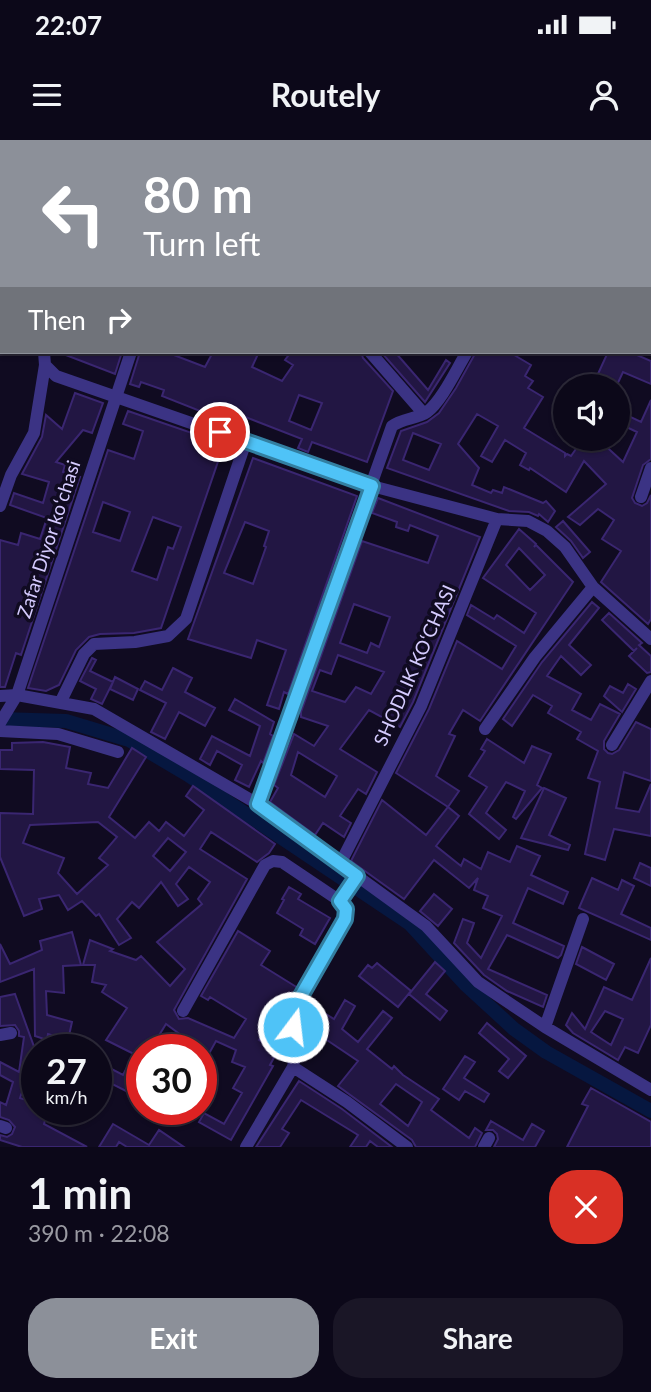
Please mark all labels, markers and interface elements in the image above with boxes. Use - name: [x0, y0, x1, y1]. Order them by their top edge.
- text: 22:07: [35, 9, 102, 41]
- text: Routely: [271, 75, 380, 114]
- icon: menu: [28, 76, 66, 114]
- icon: person: [585, 76, 623, 114]
- text: 80 m: [143, 165, 253, 223]
- icon: left: [28, 168, 119, 259]
- text: Turn left: [143, 224, 260, 263]
- icon: right: [100, 301, 138, 339]
- text: Then: [28, 304, 86, 336]
- map controls: [553, 374, 630, 451]
- button: sound: [553, 374, 630, 451]
- pin: [190, 402, 250, 462]
- icon: arrive: [201, 413, 239, 451]
- street label: Zafar Diyor koʻchasi: [12, 457, 84, 621]
- street label: SHODLIK KO‘CHASI: [368, 581, 460, 749]
- position arrow: [256, 990, 330, 1064]
- speed limit sign: 30: [126, 1034, 217, 1125]
- text: 27: [46, 1049, 87, 1091]
- text: km/h: [45, 1086, 88, 1108]
- text: 1 min: [28, 1168, 132, 1218]
- button: close: [549, 1170, 623, 1244]
- text: 390 m · 22:08: [28, 1219, 170, 1247]
- button: Exit: [28, 1298, 319, 1378]
- button: Share: [333, 1298, 623, 1378]

